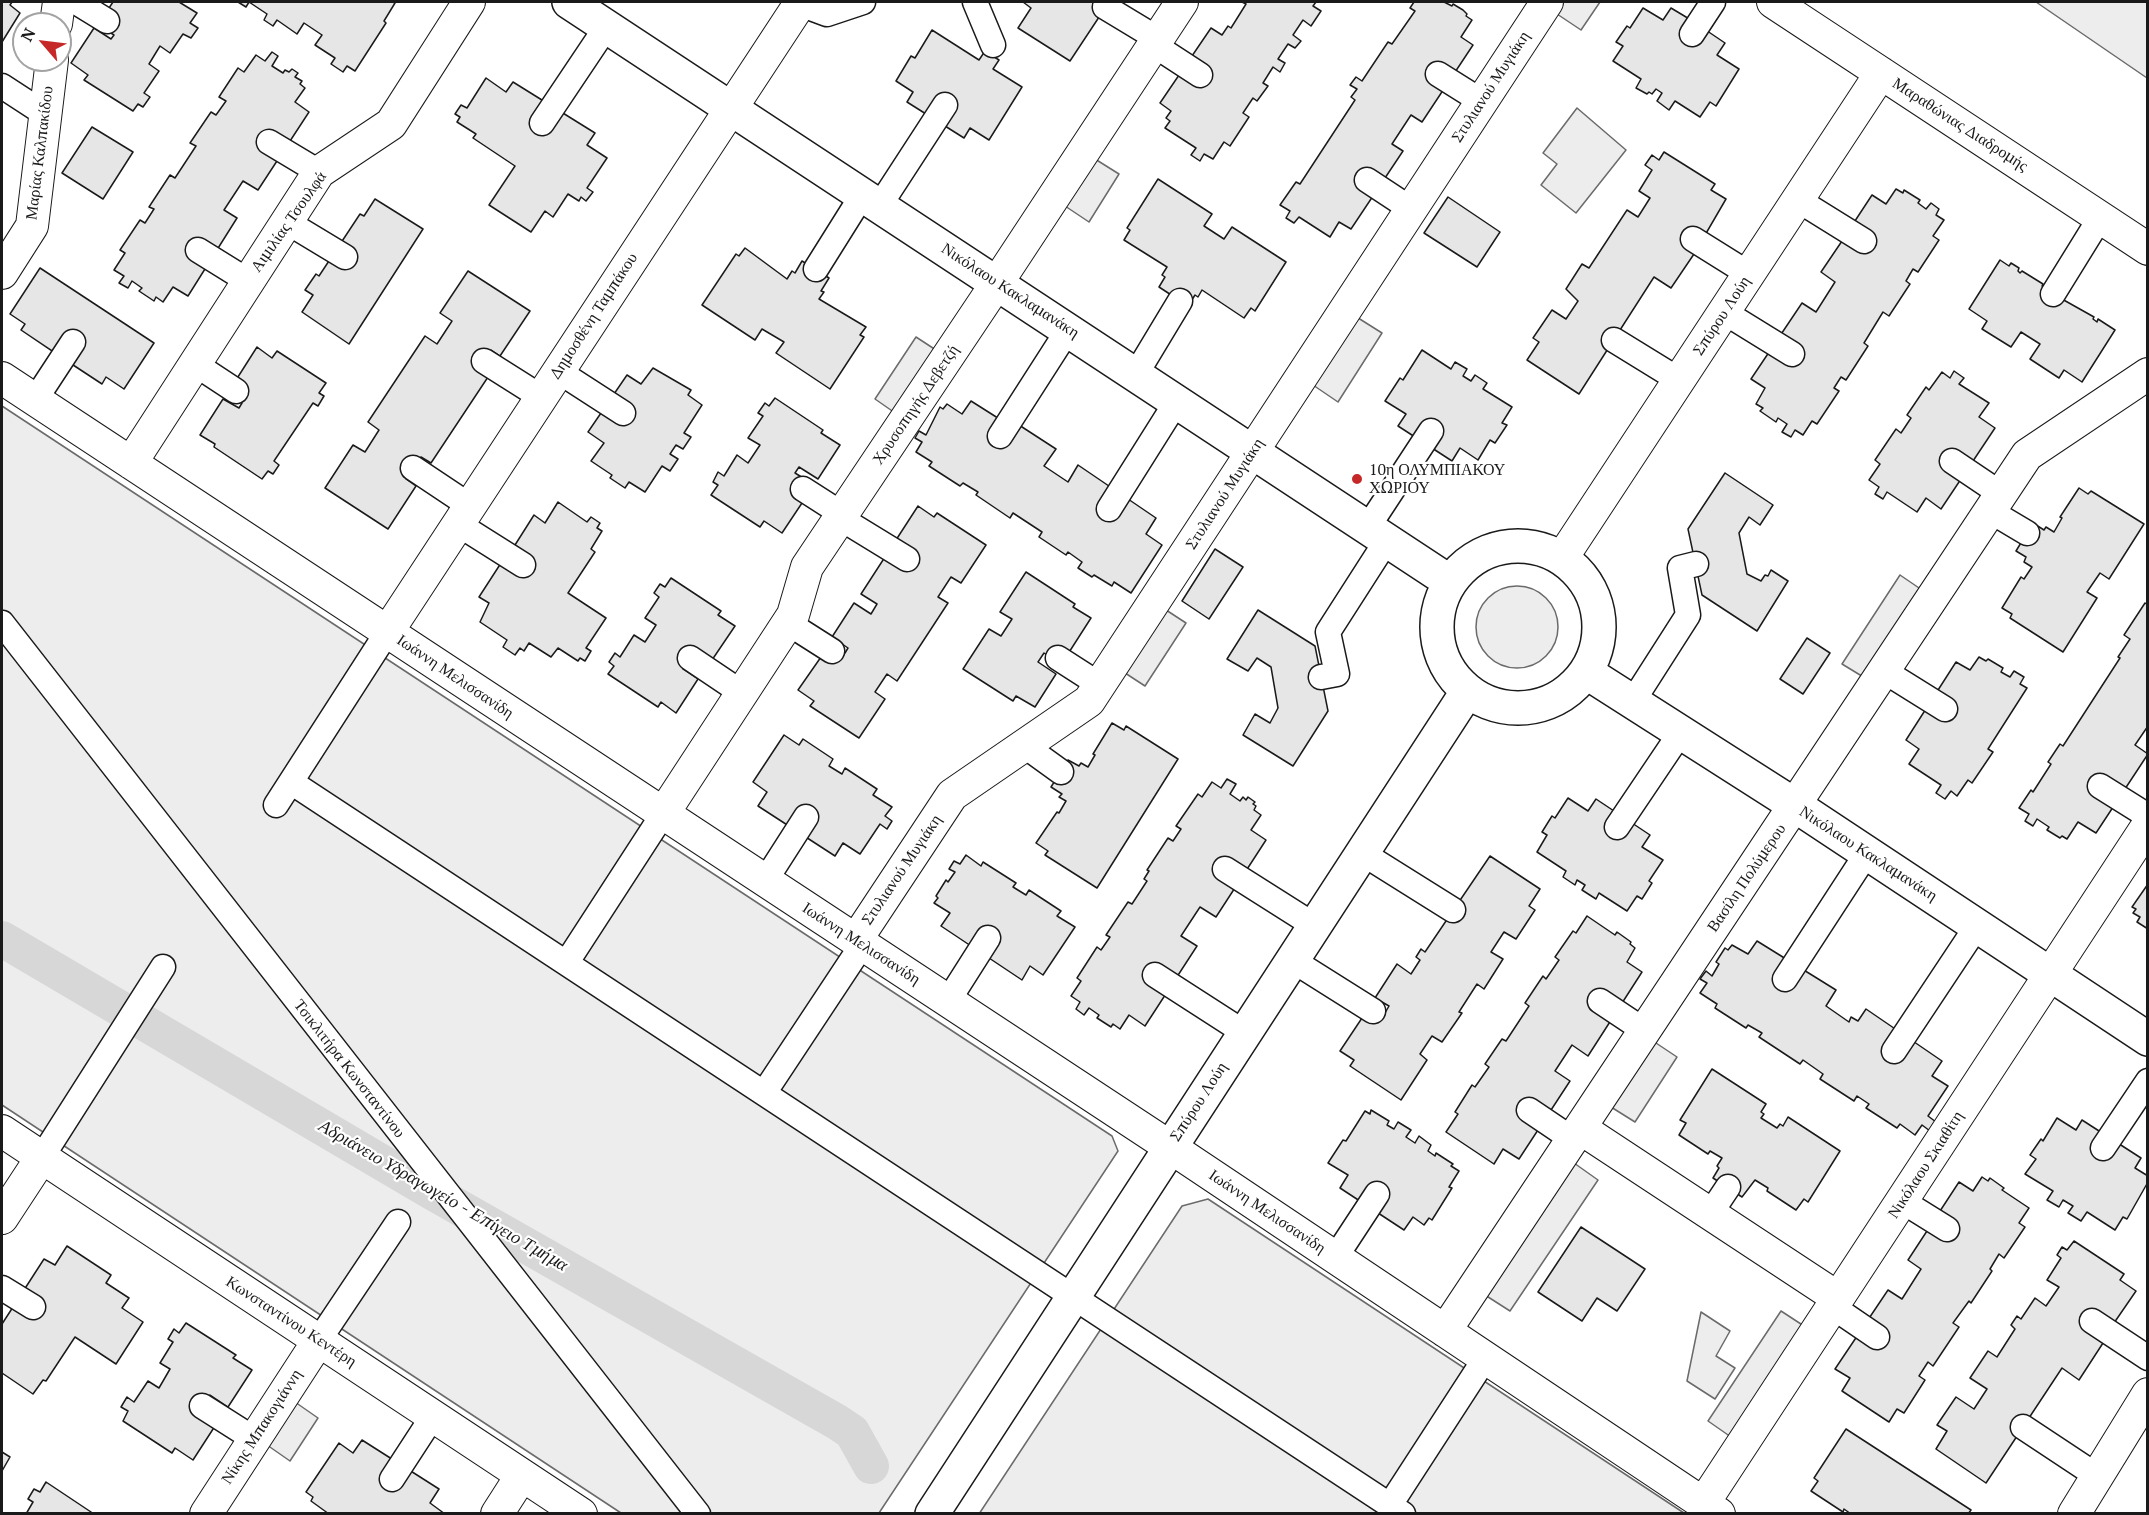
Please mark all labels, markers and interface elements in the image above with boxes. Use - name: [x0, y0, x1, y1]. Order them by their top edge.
- north arrow: [12, 12, 72, 72]
- text: N: [15, 24, 40, 45]
- street label: Στυλιανού Μυγιάκη: [1448, 28, 1534, 146]
- street label: Μαραθώνιας Διαδρομής: [1889, 74, 2031, 176]
- street label: Μαρίας Καλπακίδου: [22, 85, 58, 221]
- street label: Αιμιλίας Τσουλφά: [247, 168, 331, 276]
- street label: Νικόλαου Κακλαμανάκη: [937, 239, 1083, 343]
- street label: Δημοσθένη Ταμπάκου: [546, 249, 642, 383]
- street label: Σπύρου Λούη: [1689, 273, 1755, 359]
- street label: Χρυσοπηγής Δεβετζή: [869, 341, 963, 469]
- street label: Στυλιανού Μυγιάκη: [1182, 435, 1268, 553]
- place label: 10η ΟΛΥΜΠΙΑΚΟΥ ΧΩΡΙΟΥ: [1369, 460, 1505, 498]
- marker: 10η ΟΛΥΜΠΙΑΚΟΥ ΧΩΡΙΟΥ: [1350, 472, 1364, 486]
- street label: Ιωάννη Μελισσανίδη: [393, 631, 517, 723]
- street label: Νικόλαου Κακλαμανάκη: [1795, 802, 1941, 906]
- street label: Στυλιανού Μυγιάκη: [858, 811, 946, 929]
- street label: Βασίλη Πολύμερου: [1704, 820, 1790, 936]
- street label: Ιωάννη Μελισσανίδη: [798, 899, 924, 989]
- street label: Τσικλιτήρα Κωνσταντίνου: [289, 996, 409, 1142]
- street label: Σπύρου Λούη: [1166, 1059, 1232, 1145]
- street label: Νικόλαου Σκιαθίτη: [1884, 1108, 1968, 1222]
- water label: Αδριάνειο Υδραγωγείο - Επίγειο Τμήμα: [315, 1116, 571, 1276]
- street label: Ιωάννη Μελισσανίδη: [1205, 1166, 1329, 1258]
- street label: Κωνσταντίνου Κεντέρη: [222, 1273, 360, 1371]
- street label: Νίκης Μπακογιάννη: [218, 1366, 306, 1488]

